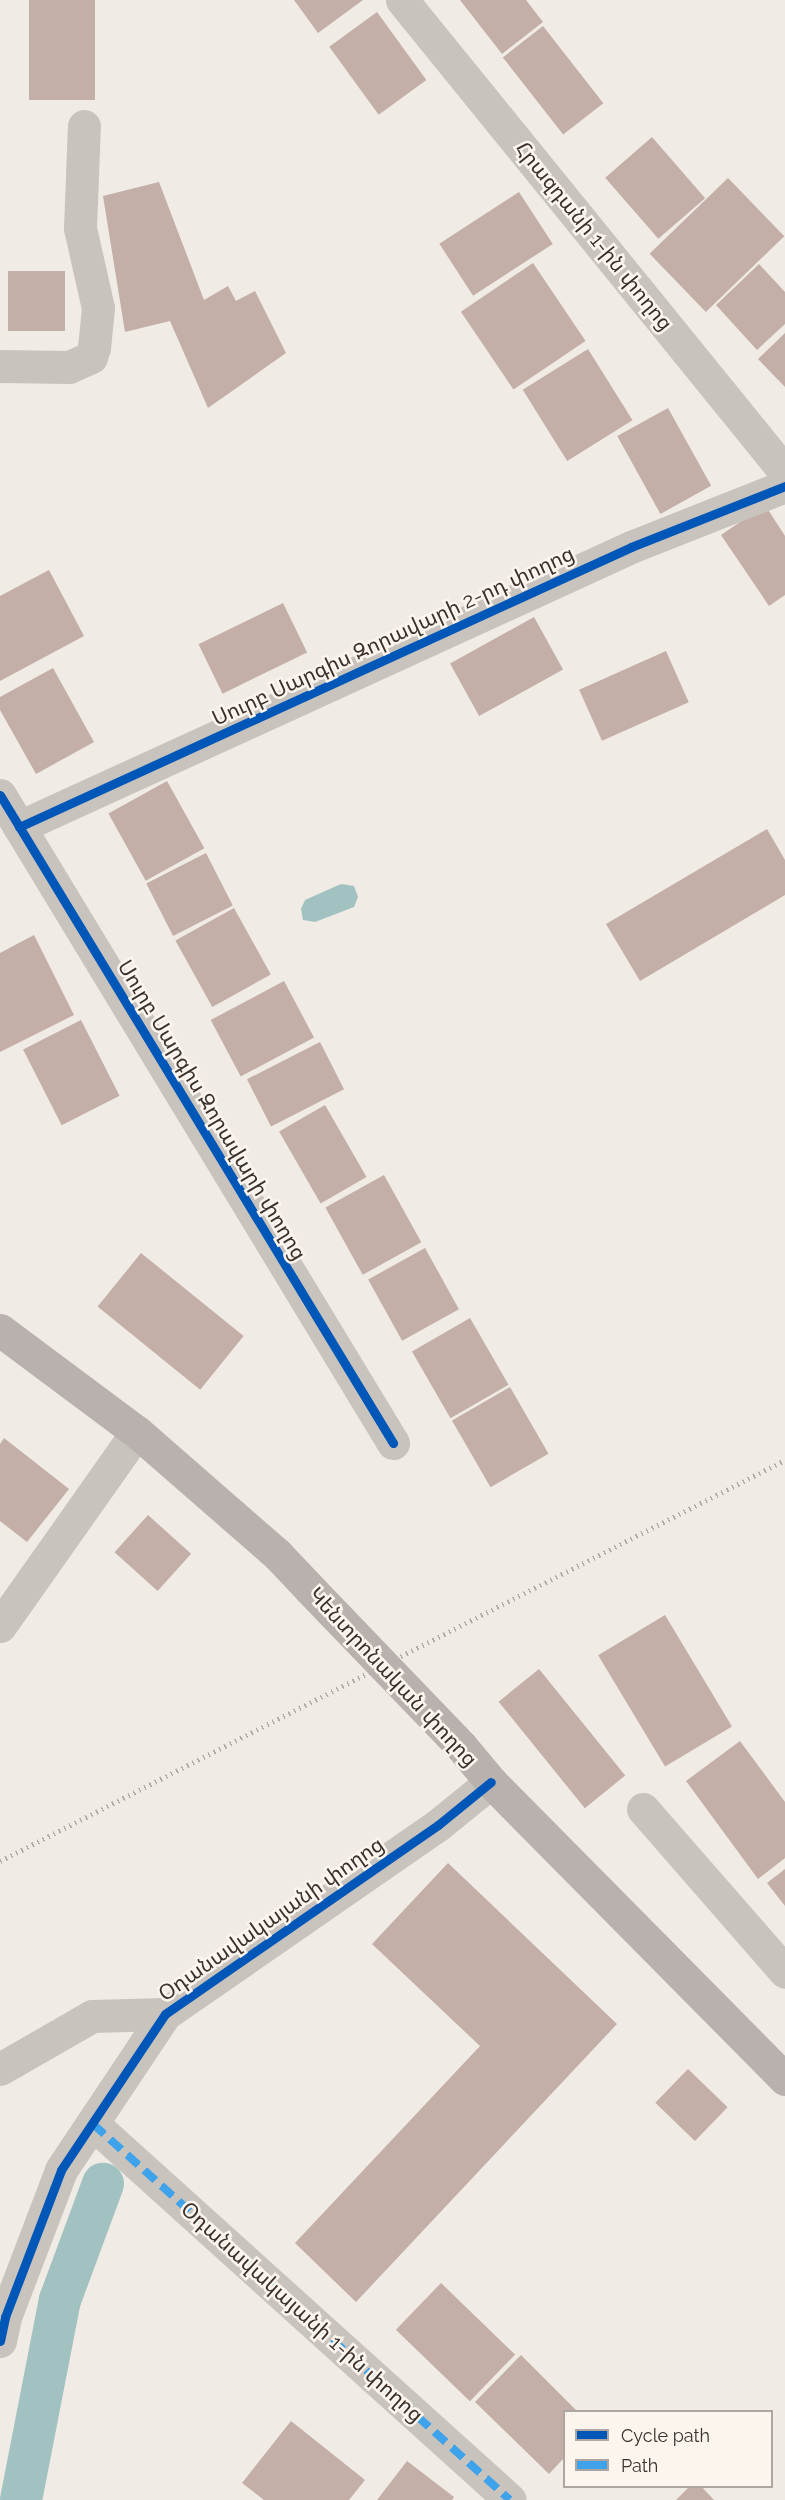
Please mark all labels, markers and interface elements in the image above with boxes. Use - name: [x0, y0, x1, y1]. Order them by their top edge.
- street label: Հրազդանի 1-ին փողոց: [510, 136, 678, 336]
- street label: Սուրբ Սարգիս Զորավարի 2-րդ փողոց: [208, 541, 578, 731]
- street label: Սուրբ Սարգիս Զորավարի փողոց: [112, 955, 312, 1265]
- street label: Կենտրոնական փողոց: [303, 1582, 483, 1772]
- street label: Օդանավակայանի փողոց: [153, 1831, 389, 2007]
- street label: Օդանավակայանի 1-ին փողոց: [176, 2196, 428, 2428]
- legend: [563, 2410, 773, 2488]
- text: Cycle path: [621, 2425, 710, 2446]
- text: Path: [621, 2455, 658, 2476]

